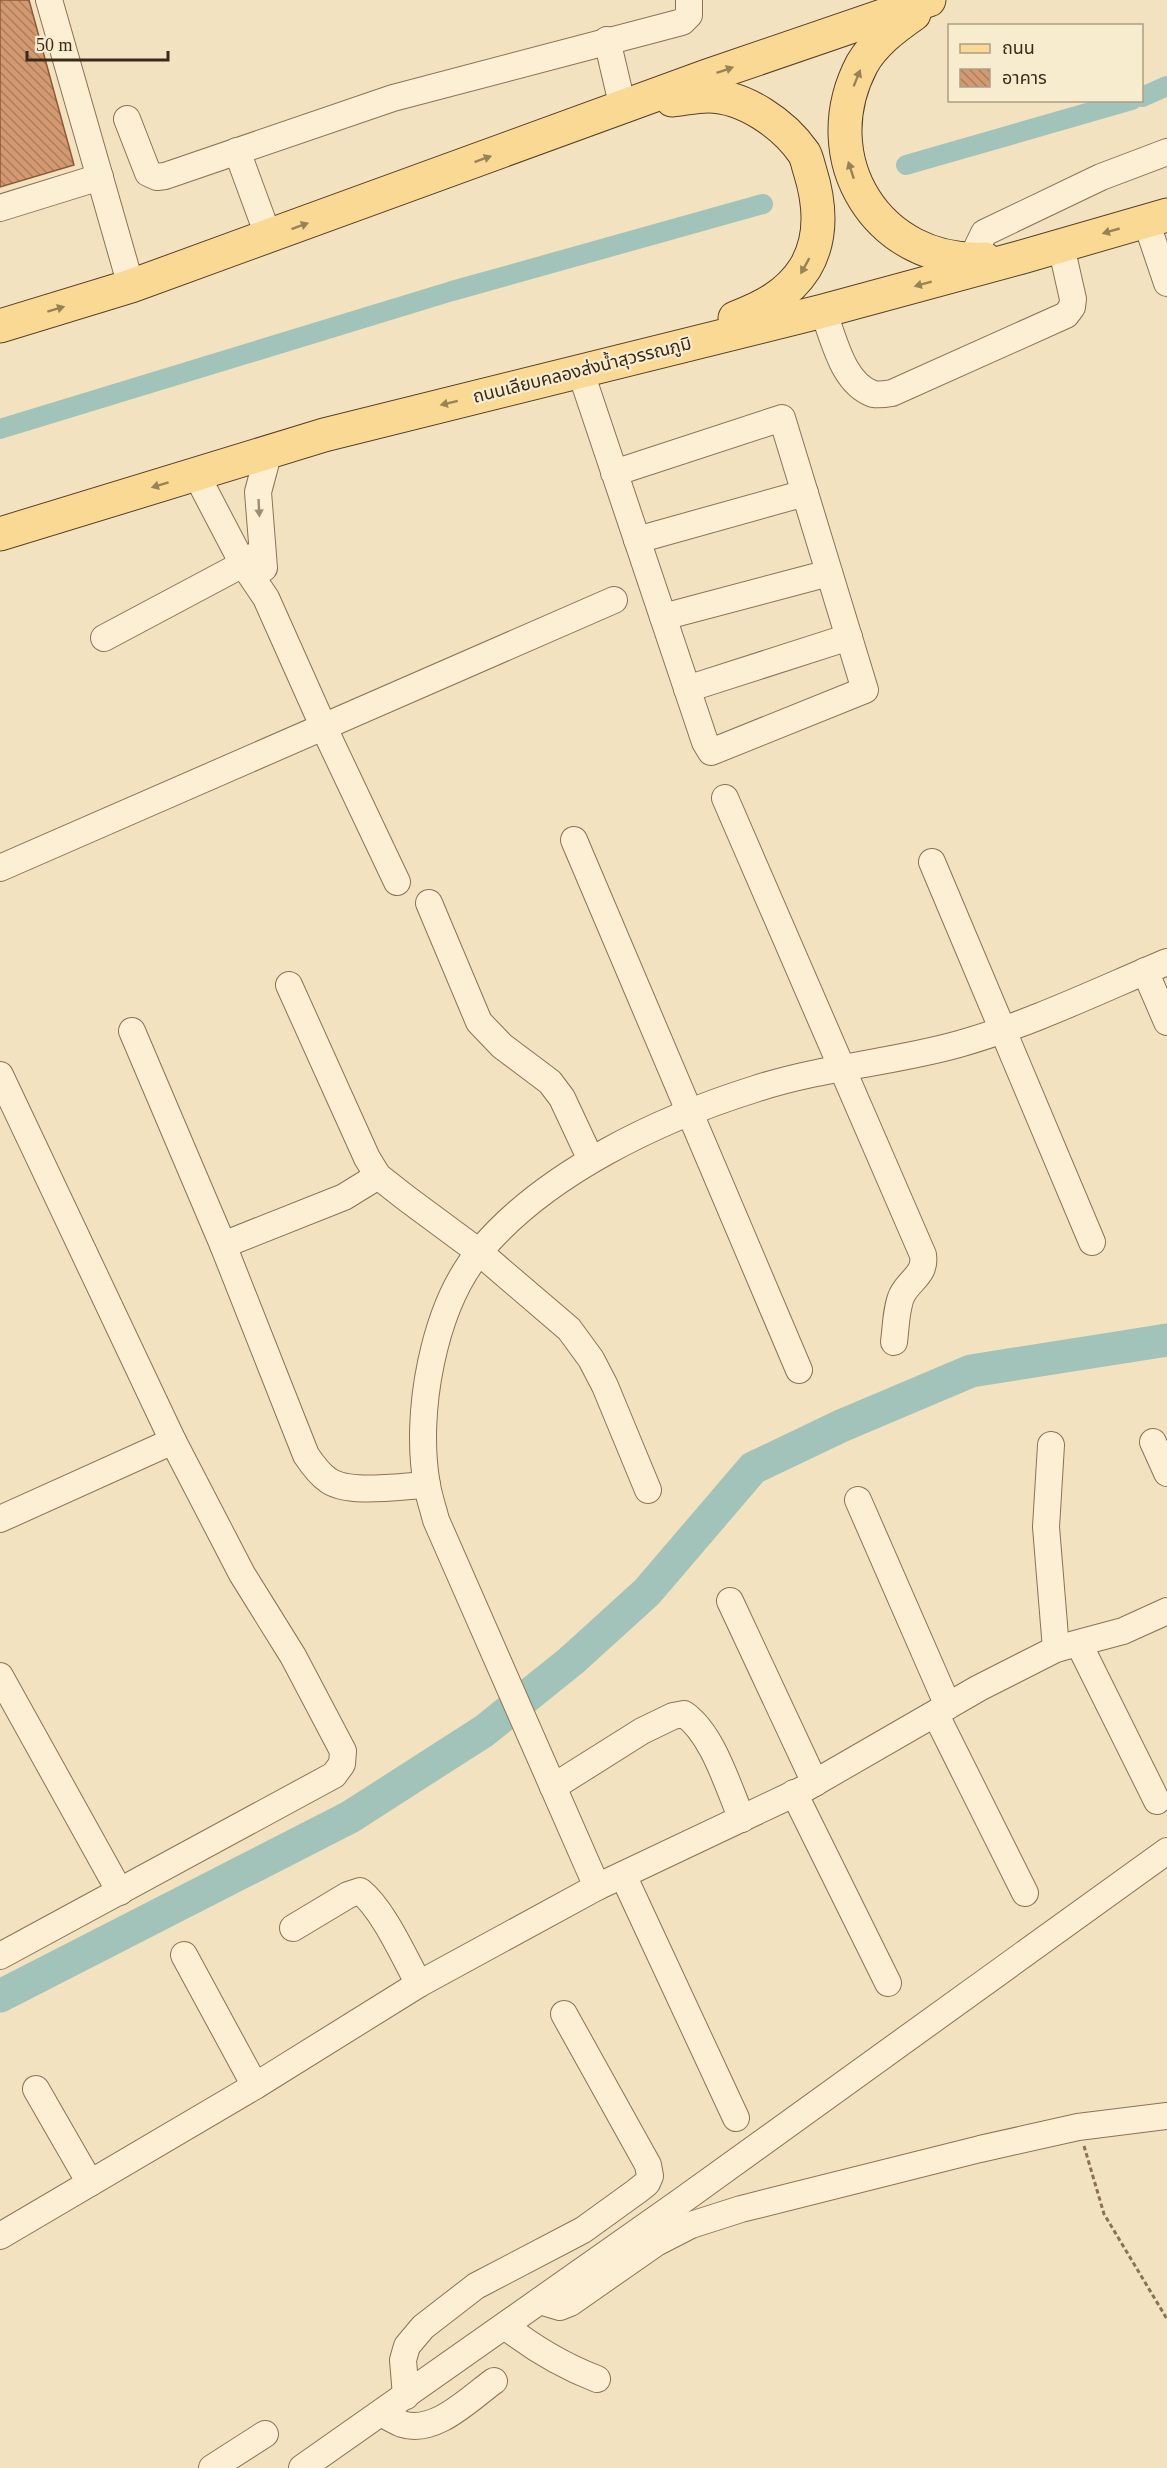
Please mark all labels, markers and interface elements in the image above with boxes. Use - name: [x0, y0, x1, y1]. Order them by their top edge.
- scale bar: [27, 24, 168, 62]
- legend: [948, 24, 1143, 102]
- text: 50 m: [36, 35, 73, 55]
- text: ถนน: [1002, 38, 1035, 58]
- one-way arrow: [716, 64, 734, 74]
- one-way arrow: [852, 68, 862, 86]
- text: อาคาร: [1002, 68, 1047, 88]
- one-way arrow: [475, 154, 493, 164]
- one-way arrow: [846, 161, 855, 179]
- one-way arrow: [291, 221, 309, 231]
- one-way arrow: [1102, 227, 1120, 236]
- one-way arrow: [800, 258, 810, 275]
- one-way arrow: [914, 280, 932, 289]
- one-way arrow: [47, 304, 65, 313]
- street label: ถนนเลียบคลองส่งน้ำสุวรรณภูมิ: [470, 330, 694, 409]
- one-way arrow: [440, 399, 458, 408]
- one-way arrow: [151, 481, 169, 490]
- one-way arrow: [255, 499, 264, 518]

